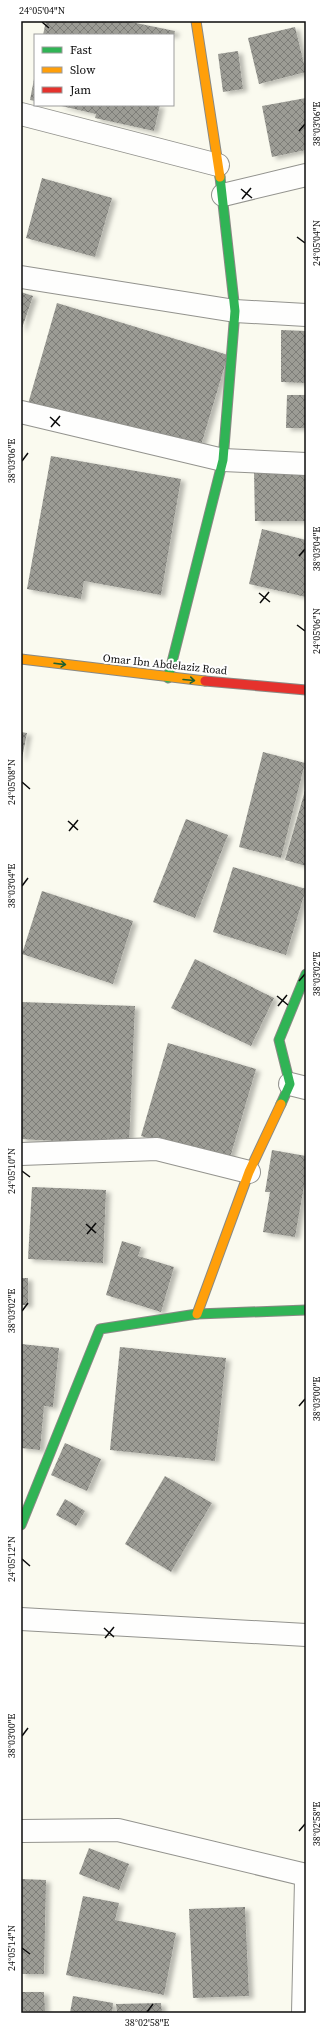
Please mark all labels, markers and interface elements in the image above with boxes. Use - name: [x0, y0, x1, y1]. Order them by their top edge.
- text: 24°05'04"N: [19, 4, 65, 17]
- legend: [34, 34, 174, 106]
- text: Fast: [70, 42, 92, 58]
- text: Slow: [70, 62, 96, 78]
- text: Jam: [69, 82, 91, 98]
- text: 38°03'06"E: [310, 102, 323, 146]
- text: 24°05'04"N: [310, 220, 323, 266]
- text: 38°03'06"E: [5, 439, 18, 483]
- text: 38°03'04"E: [310, 527, 323, 571]
- text: 24°05'06"N: [310, 608, 323, 654]
- street label: Omar Ibn Abdelaziz Road: [102, 651, 229, 679]
- one-way arrow: [53, 660, 66, 668]
- one-way arrow: [182, 676, 195, 684]
- text: 24°05'08"N: [5, 759, 18, 805]
- text: 38°03'04"E: [5, 864, 18, 908]
- text: 38°03'02"E: [310, 952, 323, 996]
- text: 24°05'10"N: [5, 1148, 18, 1194]
- text: 38°03'02"E: [5, 1289, 18, 1333]
- text: 38°03'00"E: [310, 1377, 323, 1421]
- text: 24°05'12"N: [5, 1536, 18, 1582]
- text: 38°03'00"E: [5, 1714, 18, 1758]
- text: 38°02'58"E: [310, 1802, 323, 1846]
- text: 24°05'14"N: [5, 1925, 18, 1971]
- text: 38°02'58"E: [125, 2016, 169, 2029]

